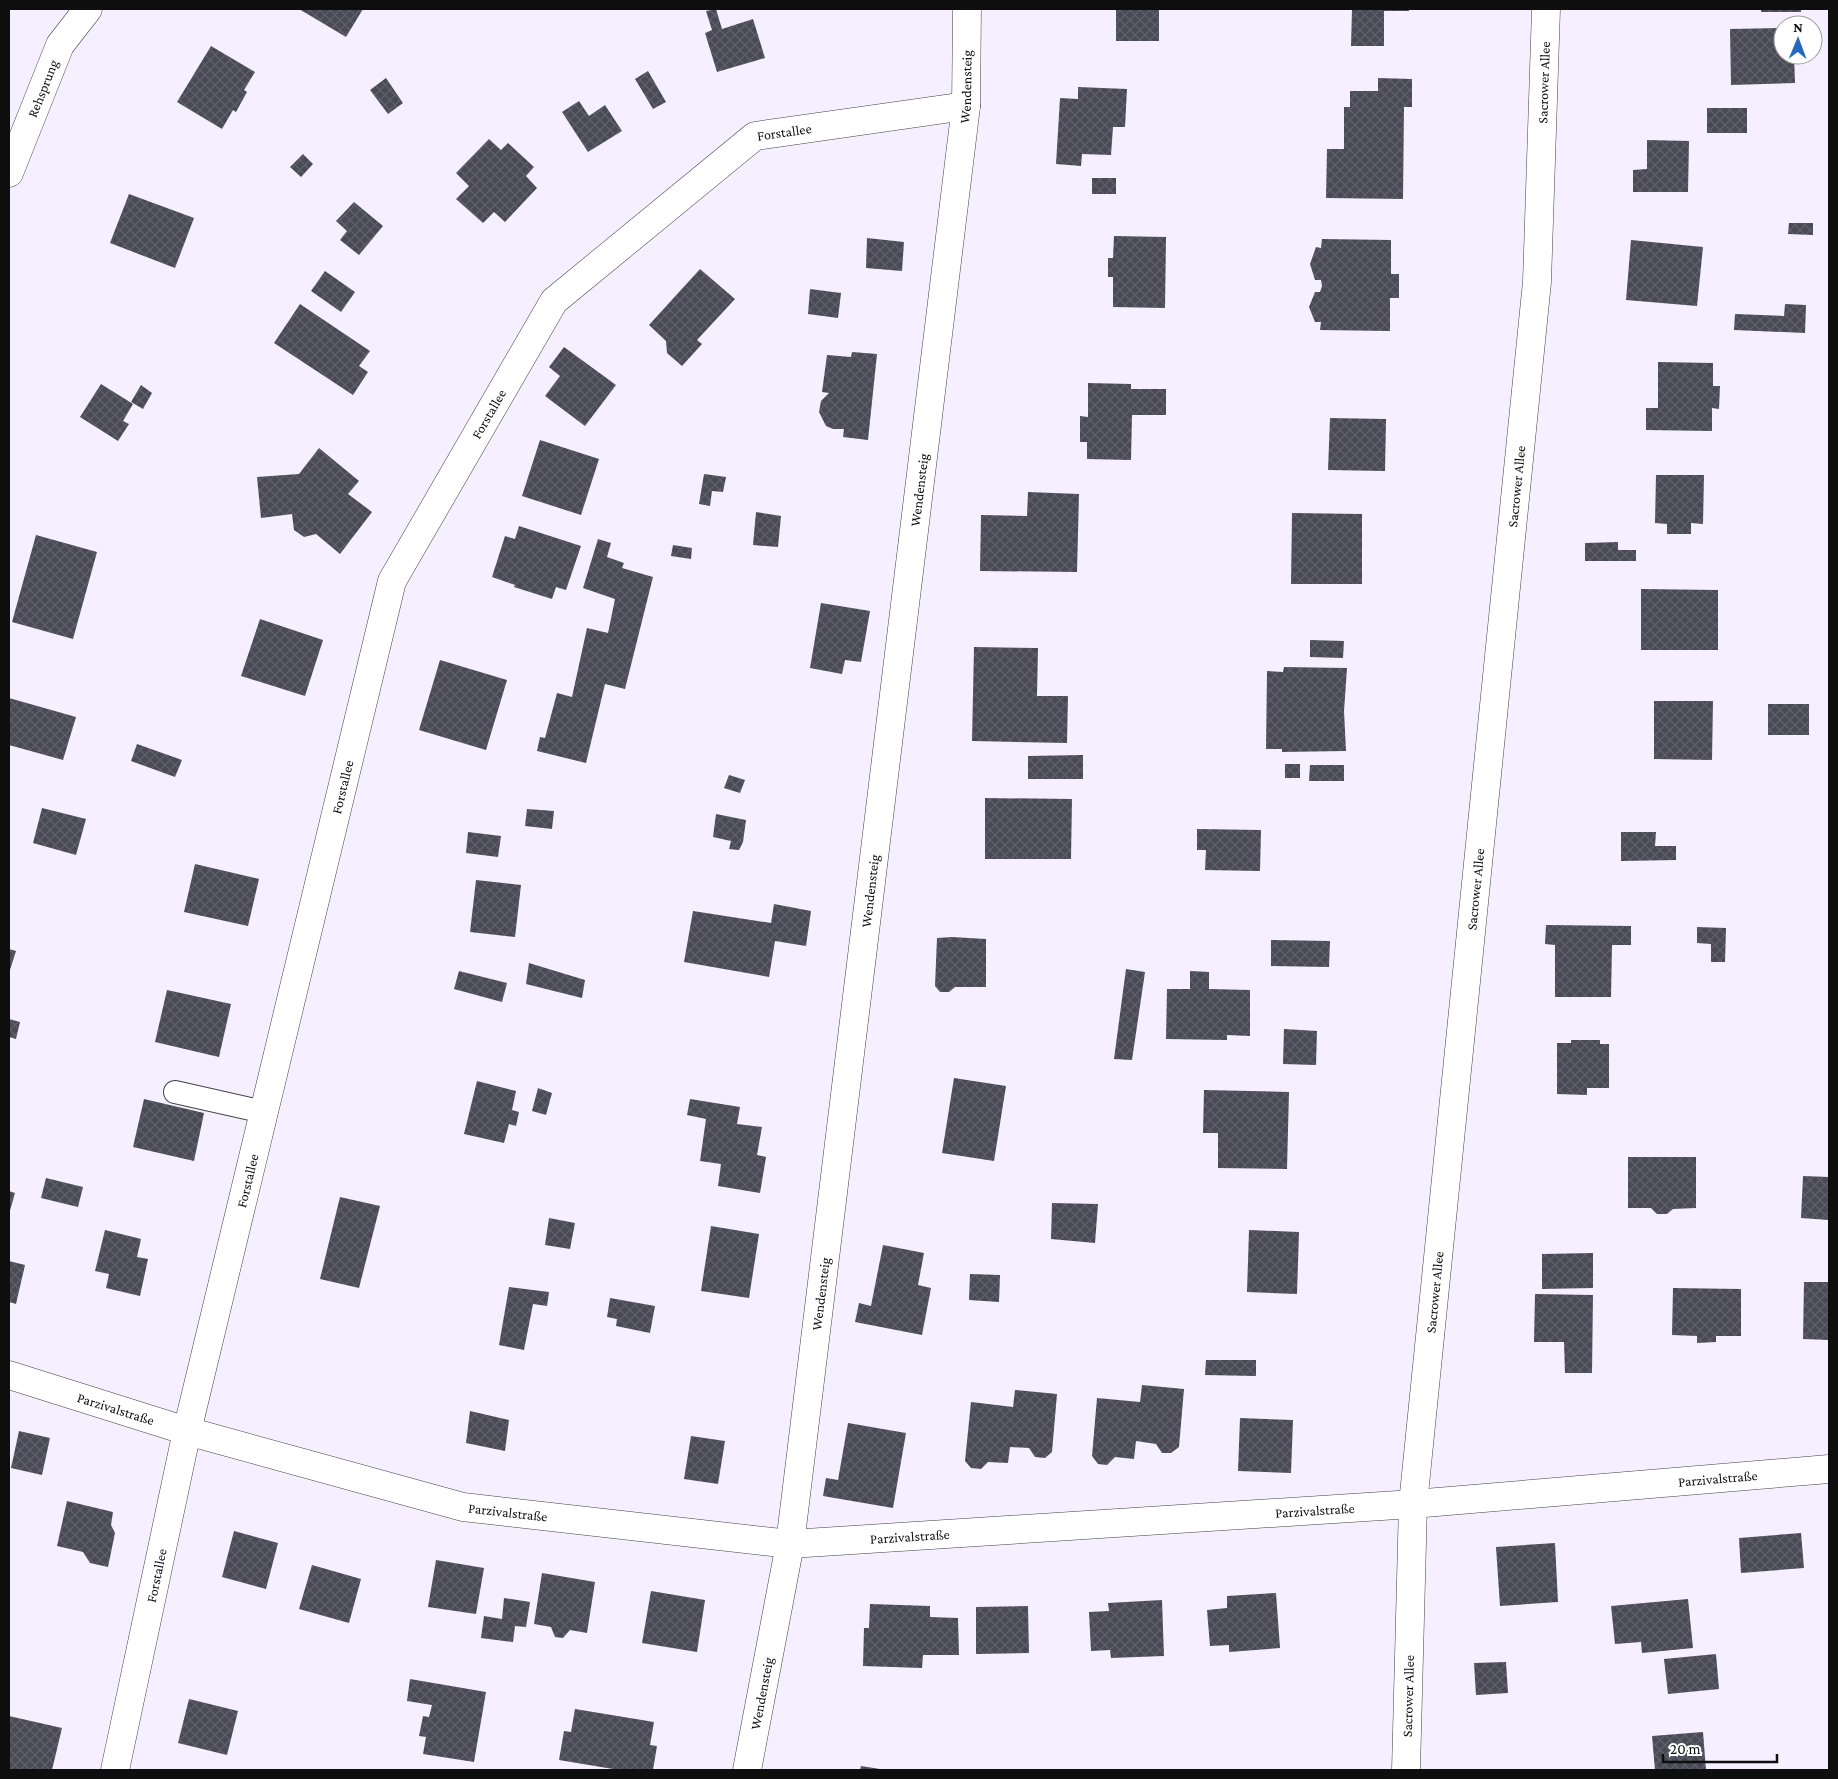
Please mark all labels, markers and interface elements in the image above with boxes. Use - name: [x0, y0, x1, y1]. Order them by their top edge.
- north arrow: [1773, 15, 1823, 65]
- text: N: [1793, 19, 1804, 35]
- street label: Sacrower Allee: [1534, 41, 1553, 124]
- street label: Wendensteig: [956, 50, 975, 124]
- street label: Rehsprung: [24, 57, 61, 120]
- street label: Forstallee: [756, 120, 812, 144]
- street label: Forstallee: [468, 386, 509, 442]
- street label: Sacrower Allee: [1504, 445, 1528, 528]
- street label: Wendensteig: [907, 452, 931, 527]
- street label: Forstallee: [328, 759, 356, 815]
- street label: Sacrower Allee: [1463, 848, 1487, 931]
- street label: Wendensteig: [858, 853, 882, 928]
- street label: Forstallee: [233, 1152, 262, 1209]
- street label: Sacrower Allee: [1422, 1251, 1447, 1334]
- street label: Wendensteig: [808, 1256, 833, 1331]
- street label: Parzivalstraße: [75, 1389, 156, 1428]
- street label: Parzivalstraße: [1677, 1467, 1758, 1490]
- street label: Parzivalstraße: [467, 1500, 548, 1525]
- street label: Parzivalstraße: [1275, 1500, 1355, 1521]
- street label: Parzivalstraße: [870, 1526, 950, 1547]
- street label: Forstallee: [143, 1547, 170, 1604]
- street label: Wendensteig: [747, 1655, 776, 1731]
- street label: Sacrower Allee: [1399, 1655, 1417, 1737]
- scale bar: [1663, 1732, 1777, 1764]
- text: 20 m: [1670, 1741, 1701, 1757]

